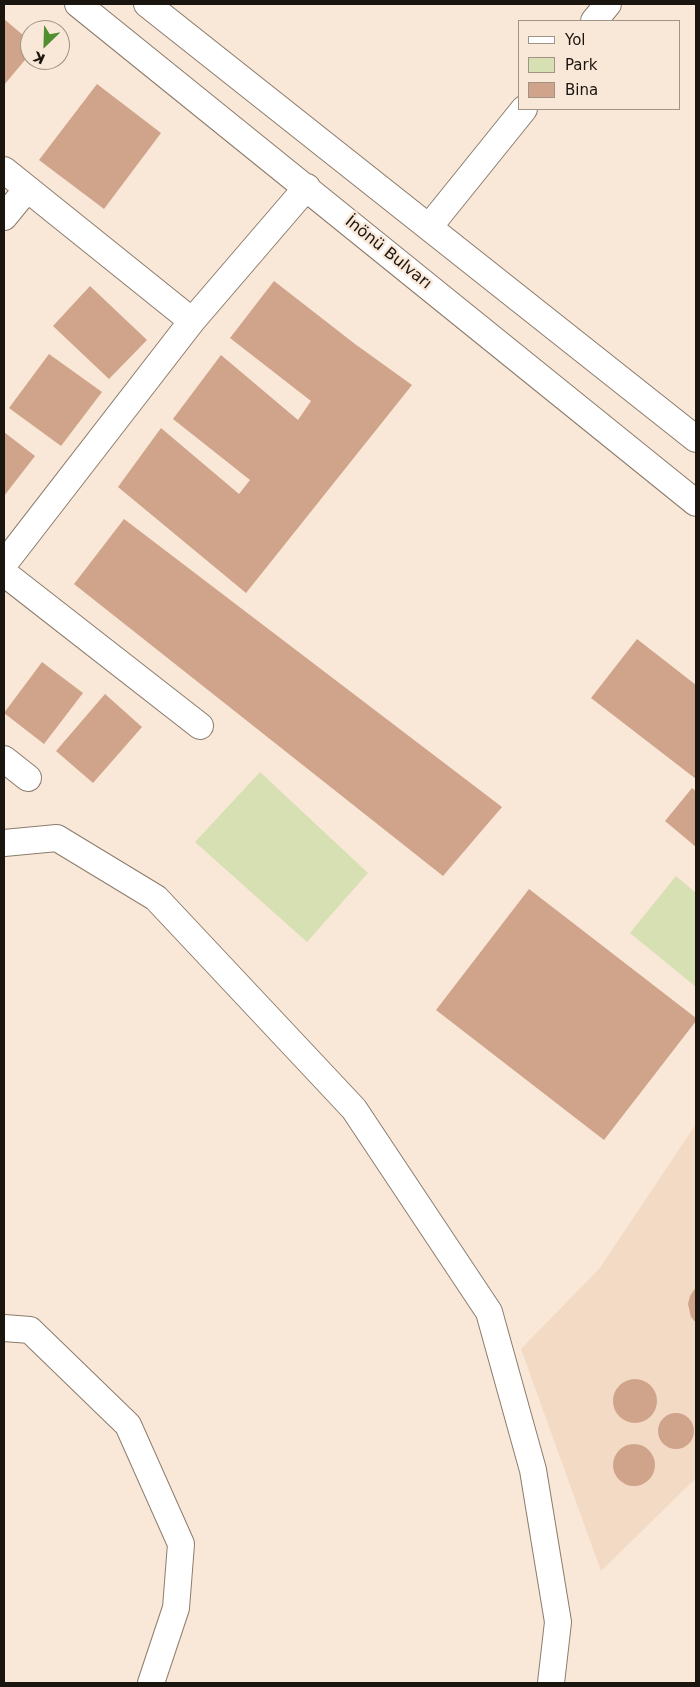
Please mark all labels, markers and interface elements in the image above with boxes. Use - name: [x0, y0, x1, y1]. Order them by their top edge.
- north arrow: [20, 20, 70, 70]
- legend: [518, 20, 680, 110]
- text: Yol: [565, 31, 586, 49]
- text: K: [31, 48, 48, 67]
- text: Park: [565, 56, 597, 74]
- text: Bina: [565, 81, 598, 99]
- street label: İnönü Bulvarı: [341, 212, 435, 294]

